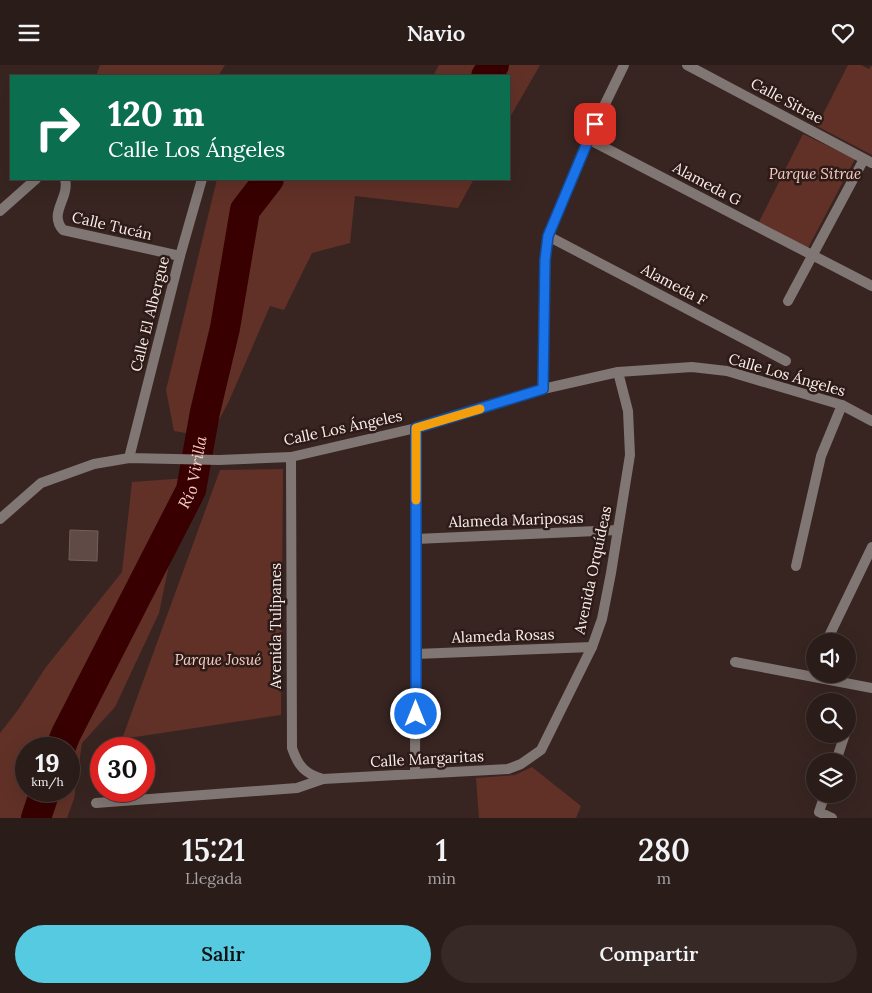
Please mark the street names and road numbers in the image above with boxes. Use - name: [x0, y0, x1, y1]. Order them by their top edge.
- street label: Calle Sitrae: [748, 74, 827, 128]
- street label: Alameda G: [669, 157, 745, 210]
- street label: Calle Tucán: [70, 207, 154, 244]
- street label: Calle El Albergue: [126, 254, 173, 373]
- street label: Alameda F: [637, 259, 710, 310]
- street label: Calle Los Ángeles: [726, 349, 848, 400]
- street label: Calle Los Ángeles: [282, 406, 404, 449]
- street label: Avenida Orquídeas: [569, 504, 615, 637]
- street label: Alameda Mariposas: [447, 508, 584, 531]
- street label: Avenida Tulipanes: [266, 563, 285, 690]
- street label: Alameda Rosas: [450, 624, 555, 647]
- street label: Calle Margaritas: [370, 746, 484, 771]

